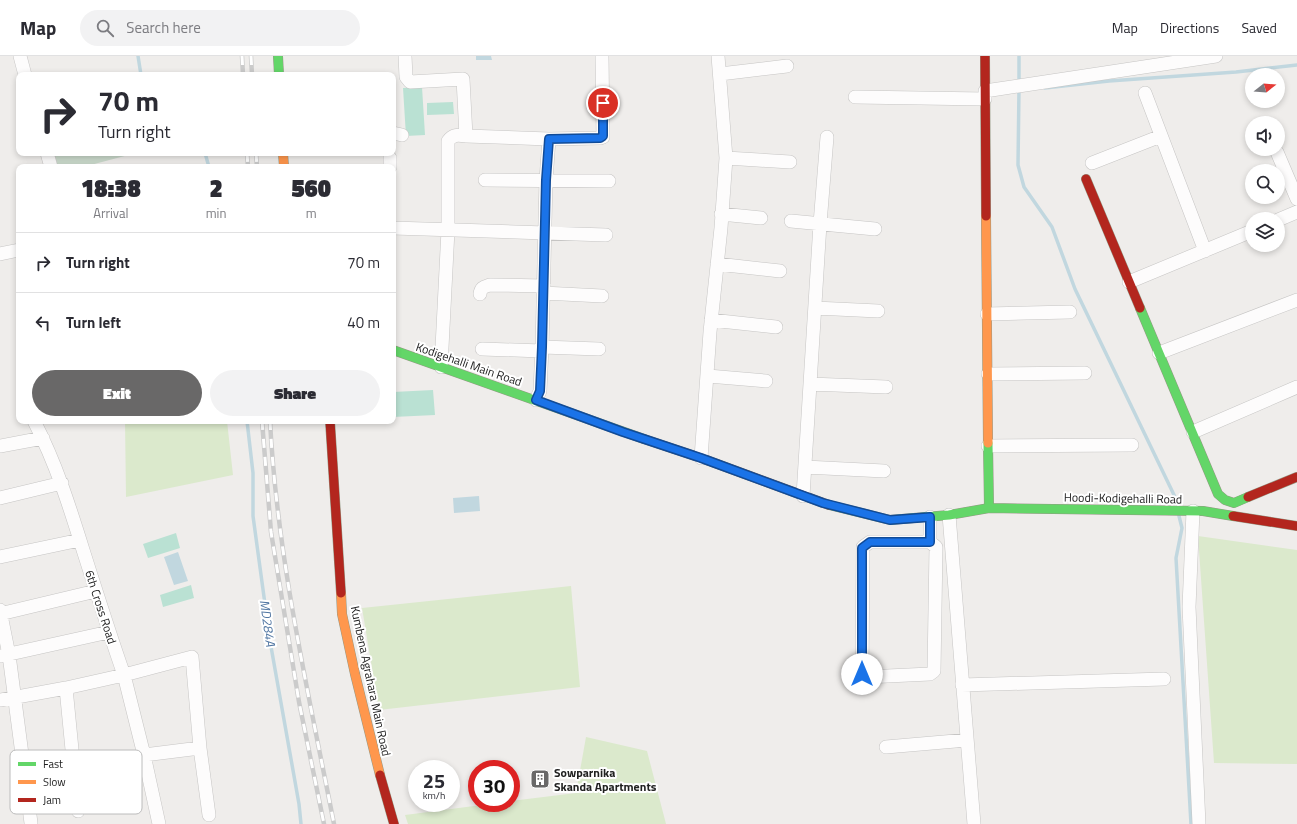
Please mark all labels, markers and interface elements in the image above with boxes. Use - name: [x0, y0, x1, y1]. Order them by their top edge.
- search box: [80, 10, 360, 46]
- text: Map: [20, 13, 56, 42]
- text: Search here: [126, 16, 201, 39]
- icon: search: [94, 17, 116, 39]
- text: Map: [1112, 17, 1138, 38]
- text: Directions: [1160, 17, 1219, 38]
- text: Saved: [1241, 17, 1277, 38]
- north arrow: [1245, 68, 1285, 108]
- map controls: [1245, 68, 1285, 252]
- text: 70 m: [98, 79, 159, 122]
- pin: [586, 86, 620, 120]
- icon: right: [32, 88, 84, 140]
- icon: arrive: [592, 92, 614, 114]
- button: sound: [1245, 116, 1285, 156]
- text: Turn right: [98, 118, 171, 145]
- button: search: [1245, 164, 1285, 204]
- text: 18:38: [81, 170, 141, 206]
- text: 2: [209, 170, 223, 206]
- text: 560: [291, 170, 331, 206]
- text: Arrival: [93, 203, 128, 223]
- text: min: [206, 203, 226, 223]
- text: m: [306, 203, 317, 223]
- button: layers: [1245, 212, 1285, 252]
- text: Turn right: [66, 251, 130, 274]
- text: 70 m: [347, 251, 380, 274]
- icon: right: [32, 252, 54, 274]
- text: Turn left: [66, 311, 121, 334]
- text: 40 m: [347, 311, 380, 334]
- icon: left: [32, 312, 54, 334]
- street label: Kodigehalli Main Road: [413, 337, 525, 391]
- button: Exit: [32, 370, 202, 416]
- button: Share: [210, 370, 380, 416]
- street label: Hoodi-Kodigehalli Road: [1064, 487, 1182, 509]
- street label: 6th Cross Road: [80, 568, 122, 646]
- water label: MD284A: [255, 598, 281, 648]
- street label: Kumbena Agrahara Main Road: [346, 604, 396, 758]
- position arrow: [841, 653, 883, 695]
- legend: [10, 750, 142, 814]
- text: Fast: [43, 756, 63, 772]
- speed limit sign: 30: [468, 760, 520, 812]
- place label: Sowparnika Skanda Apartments: [554, 763, 657, 796]
- text: 25: [423, 765, 445, 796]
- building icon: Sowparnika Skanda Apartments: [529, 768, 551, 790]
- text: Slow: [43, 774, 66, 790]
- text: km/h: [423, 788, 445, 803]
- text: Jam: [43, 792, 61, 808]

